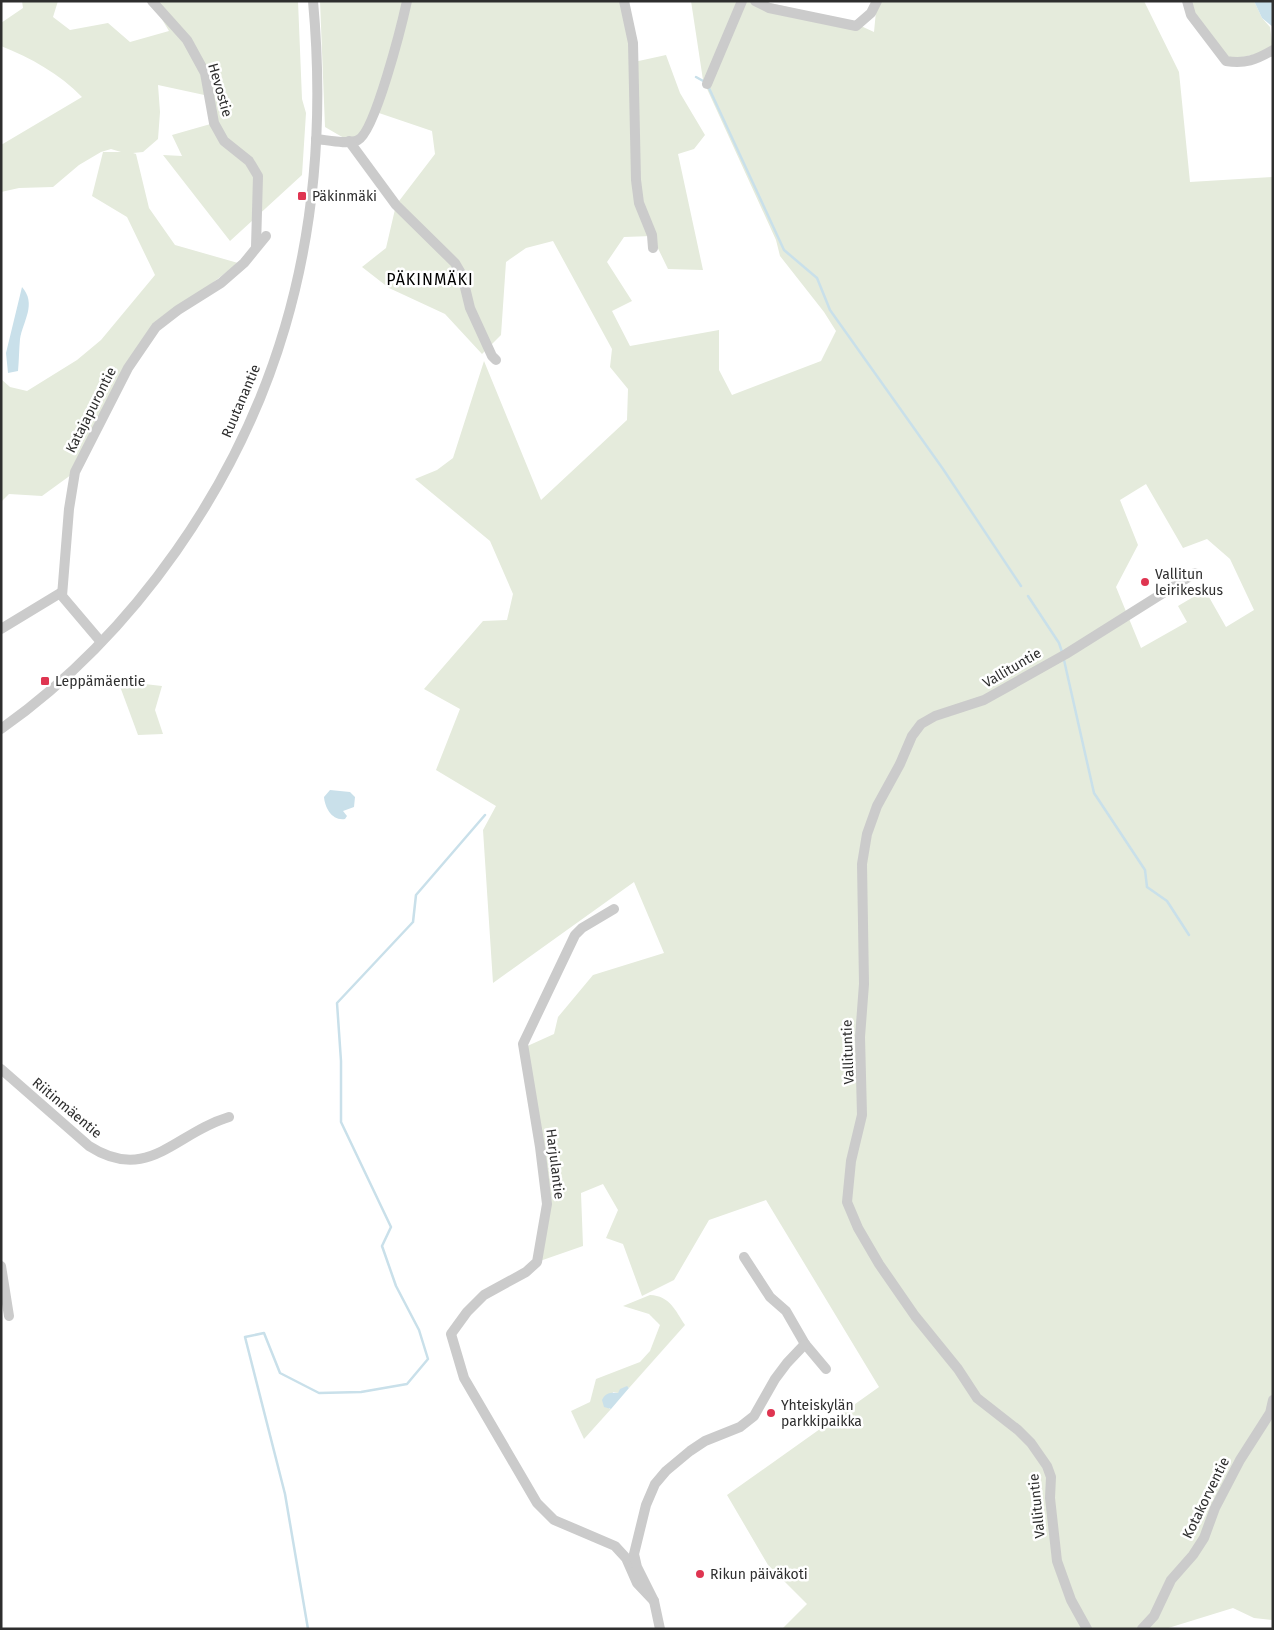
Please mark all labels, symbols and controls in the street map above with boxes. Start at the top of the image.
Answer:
street label: Hevostie [204,61,236,119]
place label: Päkinmäki [312,188,377,205]
marker: Päkinmäki [296,190,308,202]
district label: PÄKINMÄKI [386,270,474,289]
street label: Ruutanantie [218,362,264,440]
street label: Katajapurontie [62,364,120,456]
place label: Vallitun leirikeskus [1155,566,1223,599]
marker: Vallitun leirikeskus [1139,576,1151,588]
street label: Vallituntie [980,644,1044,692]
place label: Leppämäentie [55,673,145,690]
marker: Leppämäentie [39,675,51,687]
street label: Vallituntie [838,1019,858,1085]
street label: Riitinmäentie [29,1074,105,1142]
street label: Harjulantie [542,1128,568,1200]
place label: Yhteiskylän parkkipaikka [781,1397,862,1430]
marker: Yhteiskylän parkkipaikka [765,1407,777,1419]
street label: Kotakorventie [1179,1454,1233,1542]
street label: Vallituntie [1025,1473,1049,1539]
place label: Rikun päiväkoti [710,1566,808,1583]
marker: Rikun päiväkoti [694,1568,706,1580]

